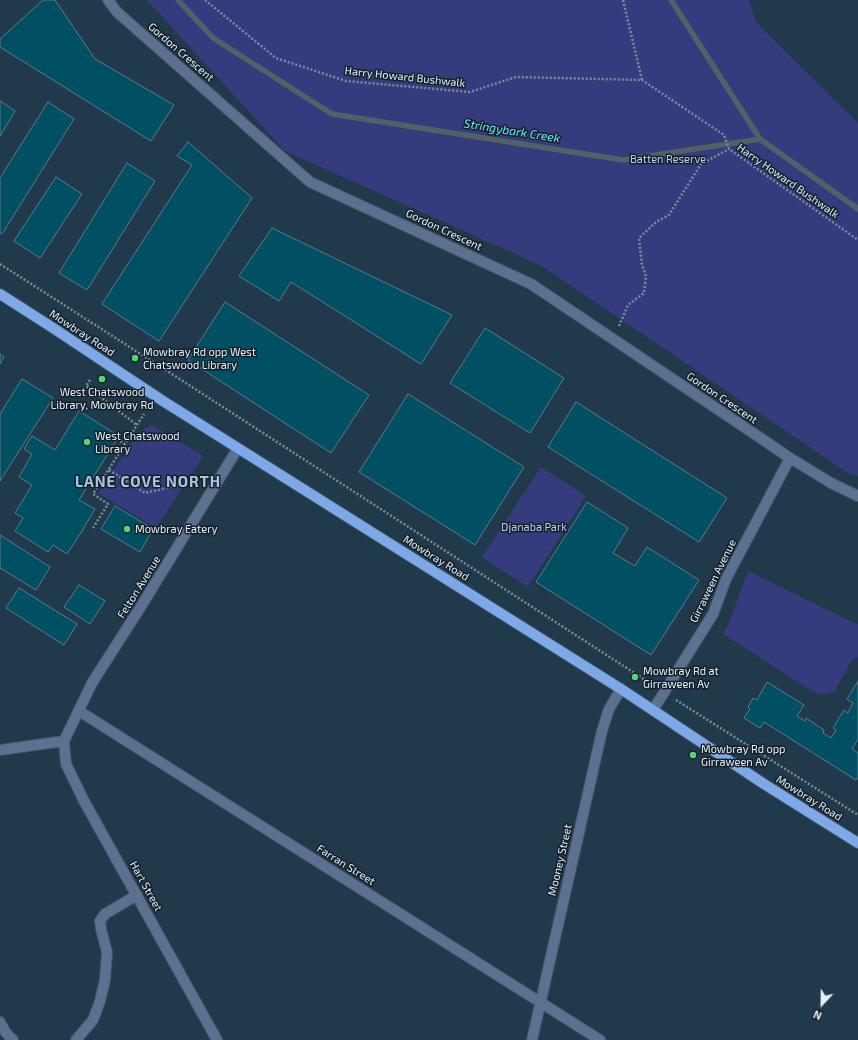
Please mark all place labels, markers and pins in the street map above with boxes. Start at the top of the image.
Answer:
place label: Mowbray Rd opp West Chatswood Library [143,345,256,371]
marker: Mowbray Rd opp West Chatswood Library [130,353,140,363]
marker: West Chatswood Library, Mowbray Rd [97,374,107,384]
place label: West Chatswood Library, Mowbray Rd [51,385,153,411]
place label: West Chatswood Library [95,429,180,455]
marker: West Chatswood Library [82,437,92,447]
place label: Mowbray Eatery [135,522,217,536]
marker: Mowbray Eatery [122,524,132,534]
place label: Mowbray Rd at Girraween Av [643,664,719,690]
marker: Mowbray Rd at Girraween Av [630,672,640,682]
place label: Mowbray Rd opp Girraween Av [701,742,785,768]
marker: Mowbray Rd opp Girraween Av [688,750,698,760]

